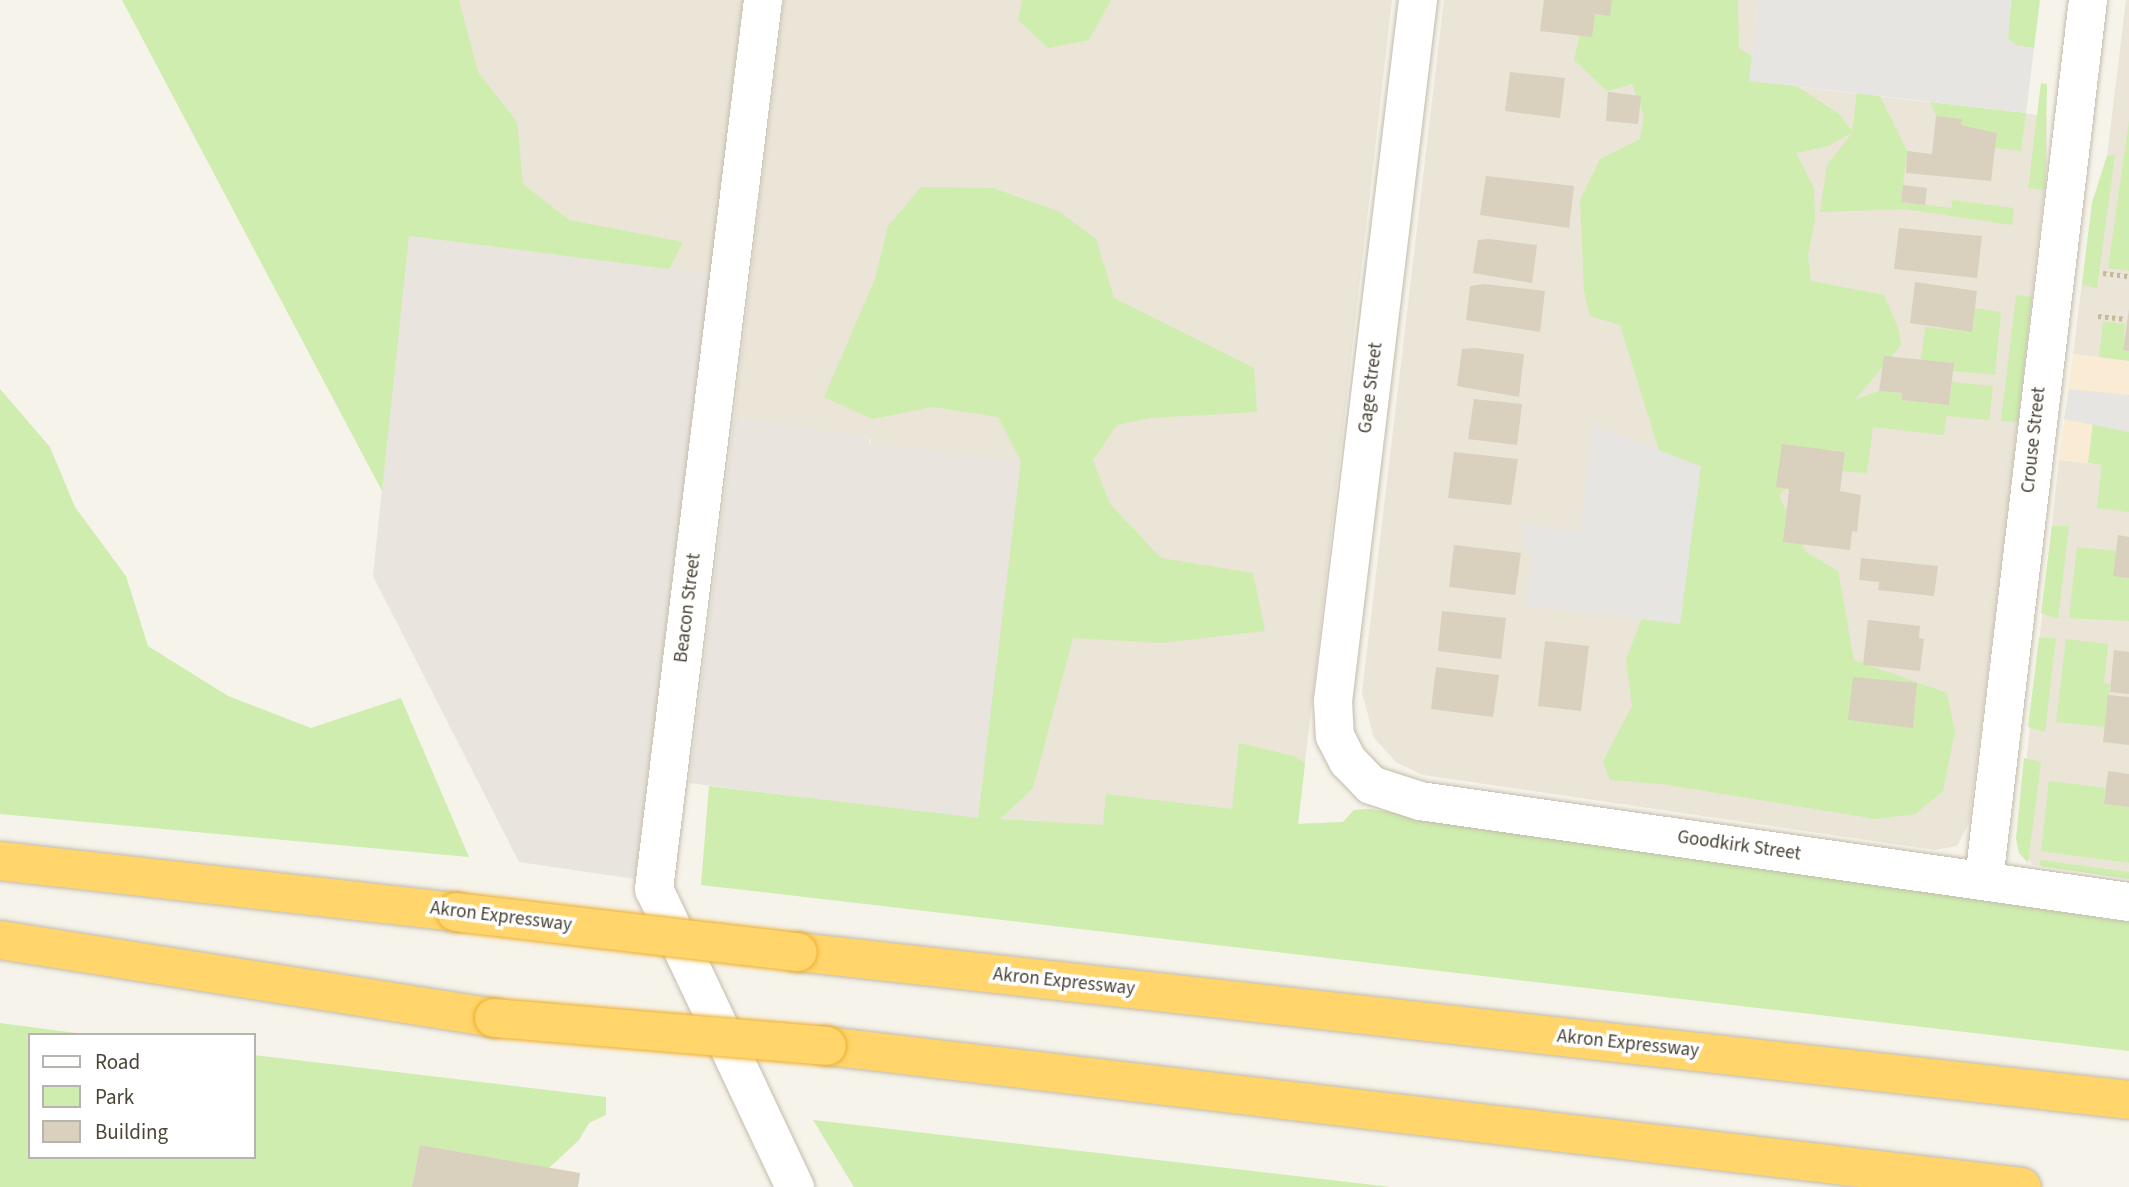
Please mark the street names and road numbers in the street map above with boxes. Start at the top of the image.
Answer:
street label: Gage Street [1354,341,1388,435]
street label: Crouse Street [2017,386,2051,494]
street label: Beacon Street [670,552,706,664]
street label: Goodkirk Street [1676,826,1802,866]
street label: Akron Expressway [429,897,573,937]
street label: Akron Expressway [992,963,1136,1001]
street label: Akron Expressway [1556,1025,1700,1063]

